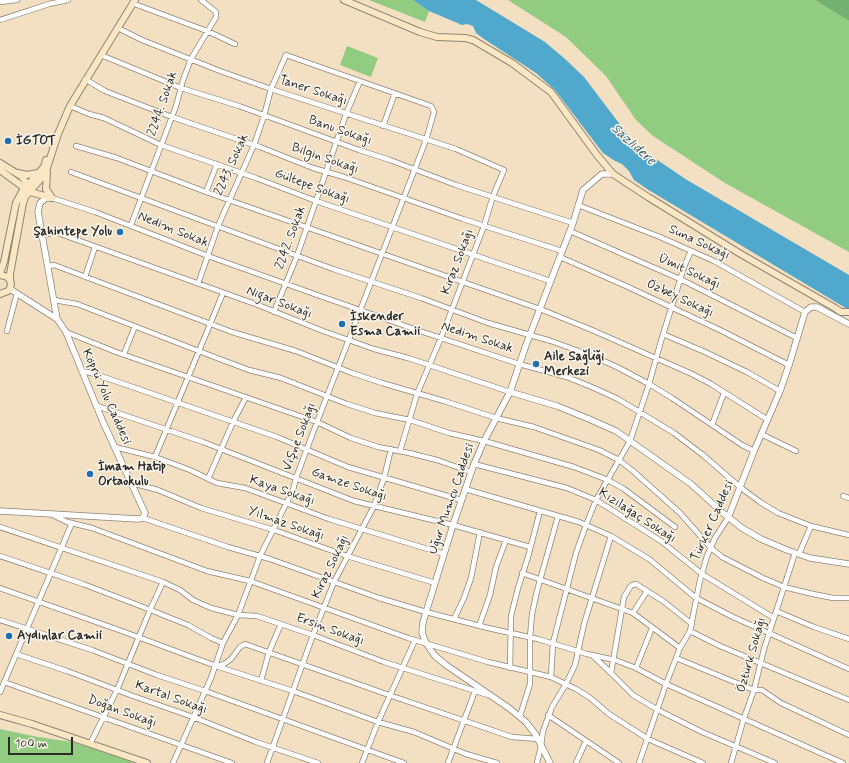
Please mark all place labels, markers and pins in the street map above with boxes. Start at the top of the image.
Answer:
place label: İGTOT [16,133,56,149]
marker: İGTOT [3,136,13,146]
place label: Şahintepe Yolu [33,224,112,240]
marker: Şahintepe Yolu [115,227,125,237]
place label: İskender Esma Camii [350,309,420,340]
marker: İskender Esma Camii [337,319,347,329]
place label: Aile Sağliği Merkezi [544,349,604,380]
marker: Aile Sağliği Merkezi [531,359,541,369]
place label: İmam Hatip Ortaokulu [98,459,166,490]
marker: İmam Hatip Ortaokulu [85,469,95,479]
place label: Aydınlar Camii [17,628,102,644]
marker: Aydınlar Camii [4,631,14,641]

